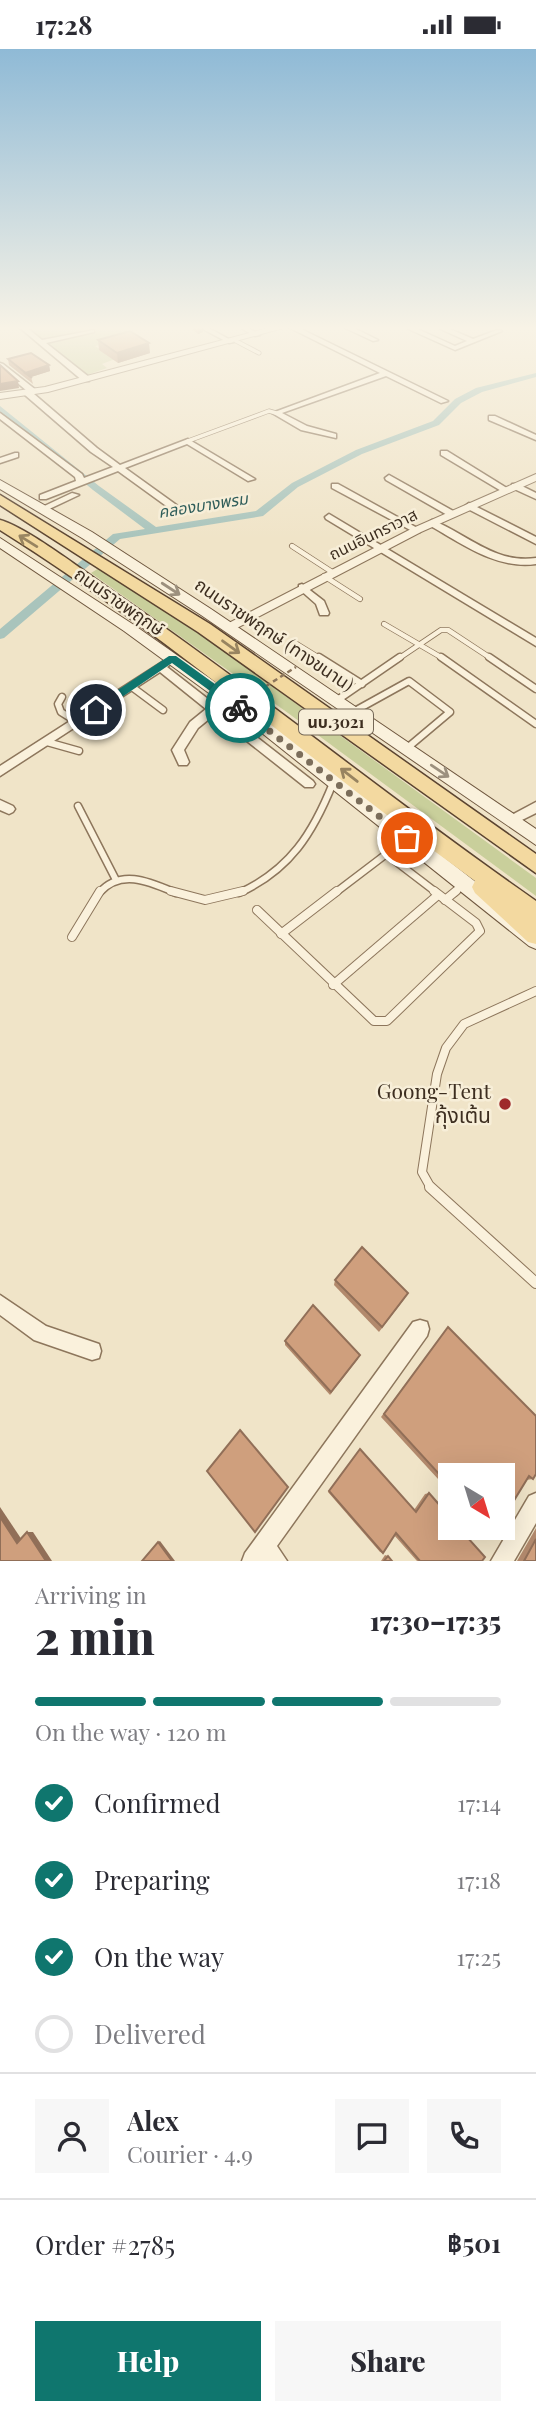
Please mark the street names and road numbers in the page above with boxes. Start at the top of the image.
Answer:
street label: ถนนอินทราวาส [325,503,420,564]
street label: ถนนราชพฤกษ์ [70,561,169,641]
street label: ถนนราชพฤกษ์ (ทางขนาน) [190,572,359,696]
road number: นบ.3021 [299,709,373,735]

